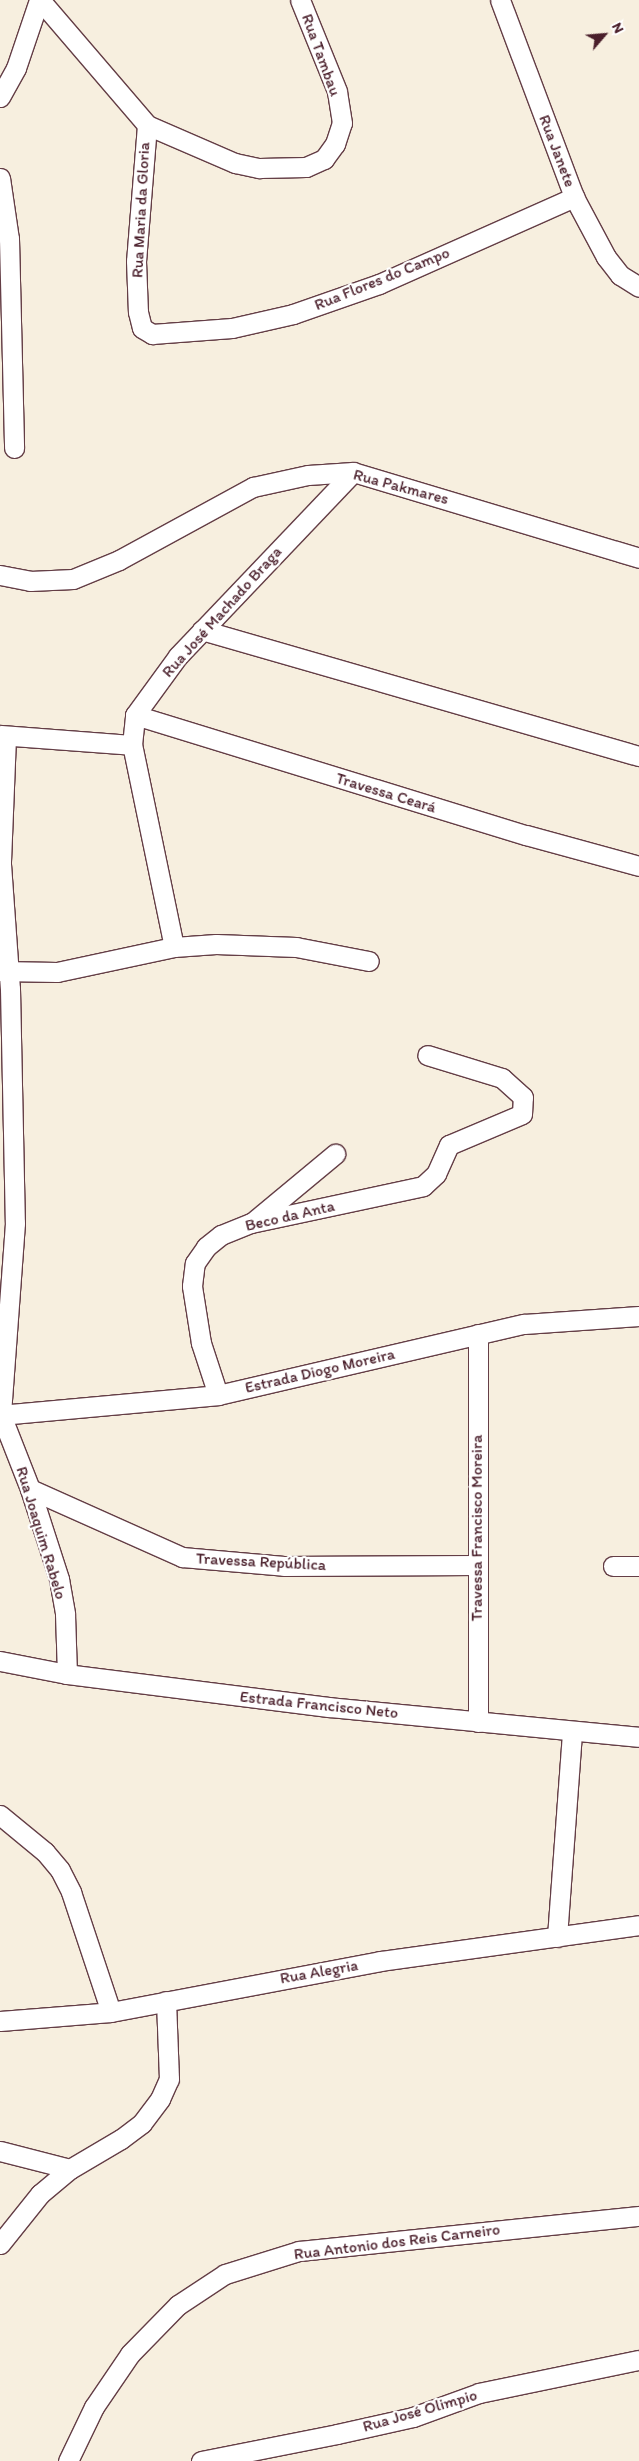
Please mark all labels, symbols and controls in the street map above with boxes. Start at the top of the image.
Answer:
north arrow [579,10,629,60]
street label: Rua Tambau [298,12,344,98]
text: N [608,20,628,36]
street label: Rua Janete [534,112,580,190]
street label: Rua Maria da Gloria [128,141,154,279]
street label: Rua Flores do Campo [312,243,452,315]
street label: Rua Pakmares [352,465,450,509]
street label: Rua José Machado Braga [158,542,286,682]
street label: Travessa Ceará [333,769,439,817]
street label: Beco da Anta [243,1196,337,1236]
street label: Estrada Diogo Moreira [243,1344,397,1398]
street label: Travessa Francisco Moreira [467,1435,487,1621]
street label: Rua Joaquim Rabelo [12,1464,70,1602]
street label: Travessa República [195,1549,327,1575]
street label: Estrada Francisco Neto [239,1687,399,1723]
street label: Rua Alegria [278,1956,360,1988]
street label: Rua Antonio dos Reis Carneiro [293,2220,501,2264]
street label: Rua José Olimpio [361,2386,479,2436]

